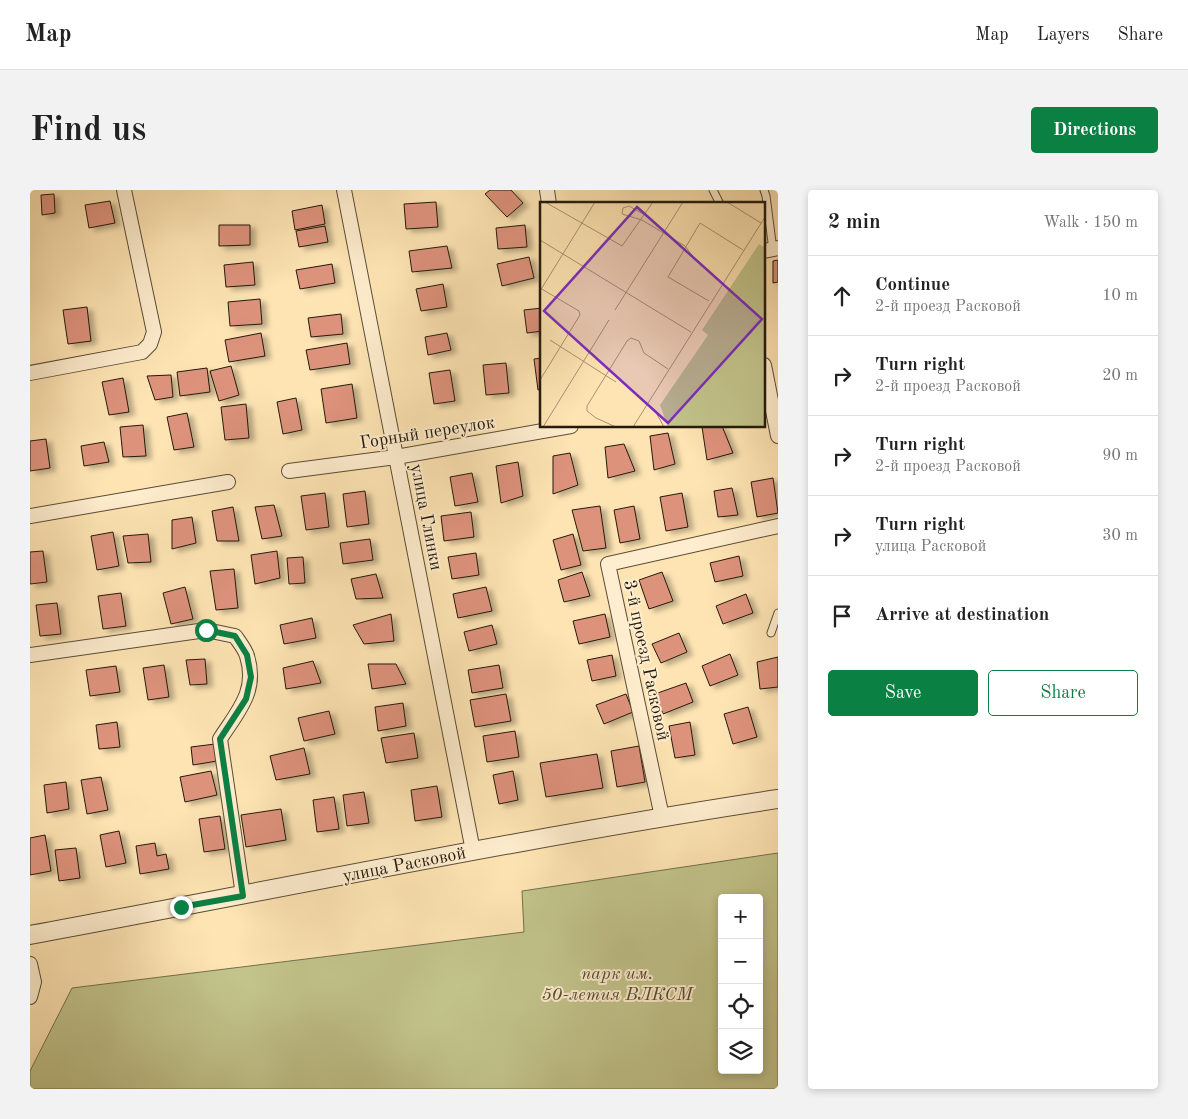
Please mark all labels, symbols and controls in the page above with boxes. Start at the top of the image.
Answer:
text: Map [25,23,72,47]
text: Map [975,26,1009,44]
text: Layers [1037,26,1089,44]
text: Share [1117,26,1163,44]
button: Directions [1031,107,1158,153]
text: Find us [30,113,146,148]
inset map [540,202,766,428]
text: 2 min [828,212,881,233]
text: Walk · 150 m [1043,215,1138,231]
text: Continue [875,276,950,295]
icon: ahead [828,282,856,310]
text: 10 m [1102,288,1138,304]
text: 2-й проезд Расковой [875,299,1021,315]
text: Turn right [875,356,965,375]
icon: right [828,362,856,390]
text: 20 m [1102,368,1138,384]
text: 2-й проезд Расковой [875,379,1021,395]
street label: Горный переулок [358,413,496,453]
text: Turn right [875,436,965,455]
icon: right [828,442,856,470]
text: 90 m [1102,448,1138,464]
text: 2-й проезд Расковой [875,459,1021,475]
street label: улица Глинки [407,462,445,572]
text: Turn right [875,516,965,535]
icon: right [828,522,856,550]
text: 30 m [1102,528,1138,544]
text: улица Расковой [875,539,986,555]
street label: 3-й проезд Расковой [620,578,672,742]
icon: arrive [828,602,856,630]
text: Arrive at destination [875,606,1049,625]
route start [195,619,218,642]
button: Save [828,670,978,716]
button: Share [988,670,1138,716]
street label: улица Расковой [341,844,467,886]
map controls [718,894,763,1074]
button: + [718,894,763,939]
route end [170,896,193,919]
button: − [718,939,763,984]
park label: парк им. 50-летия ВЛКСМ [541,965,694,1004]
button: locate [718,984,763,1029]
button: layers [718,1029,763,1074]

